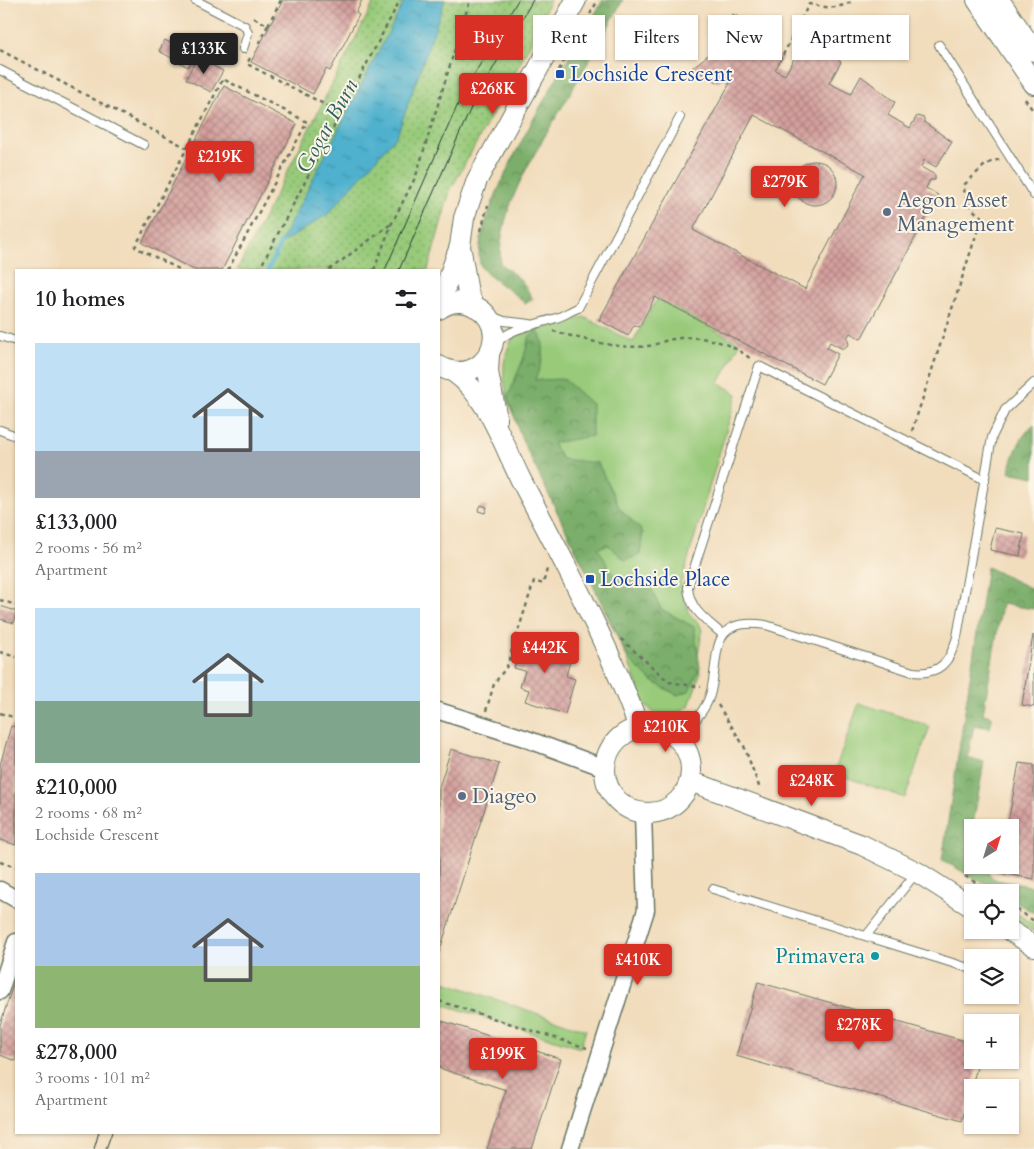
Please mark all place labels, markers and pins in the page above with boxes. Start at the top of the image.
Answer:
pin: £133K [169,32,239,75]
place label: Lochside Crescent [570,60,733,89]
marker: Lochside Crescent [554,68,566,80]
pin: £268K [458,72,528,115]
pin: £219K [185,140,255,183]
pin: £279K [750,166,820,208]
place label: Aegon Asset Management [897,186,1014,239]
marker: Aegon Asset Management [881,206,893,218]
place label: Lochside Place [600,565,730,594]
marker: Lochside Place [584,573,596,585]
pin: £442K [510,632,580,674]
pin: £210K [631,710,701,753]
pin: £248K [777,764,847,807]
place label: Diageo [472,782,537,811]
marker: Diageo [456,790,468,802]
place label: Primavera [775,942,865,971]
pin: £410K [603,944,673,986]
marker: Primavera [869,950,881,962]
pin: £278K [824,1008,894,1051]
pin: £199K [468,1038,538,1080]

